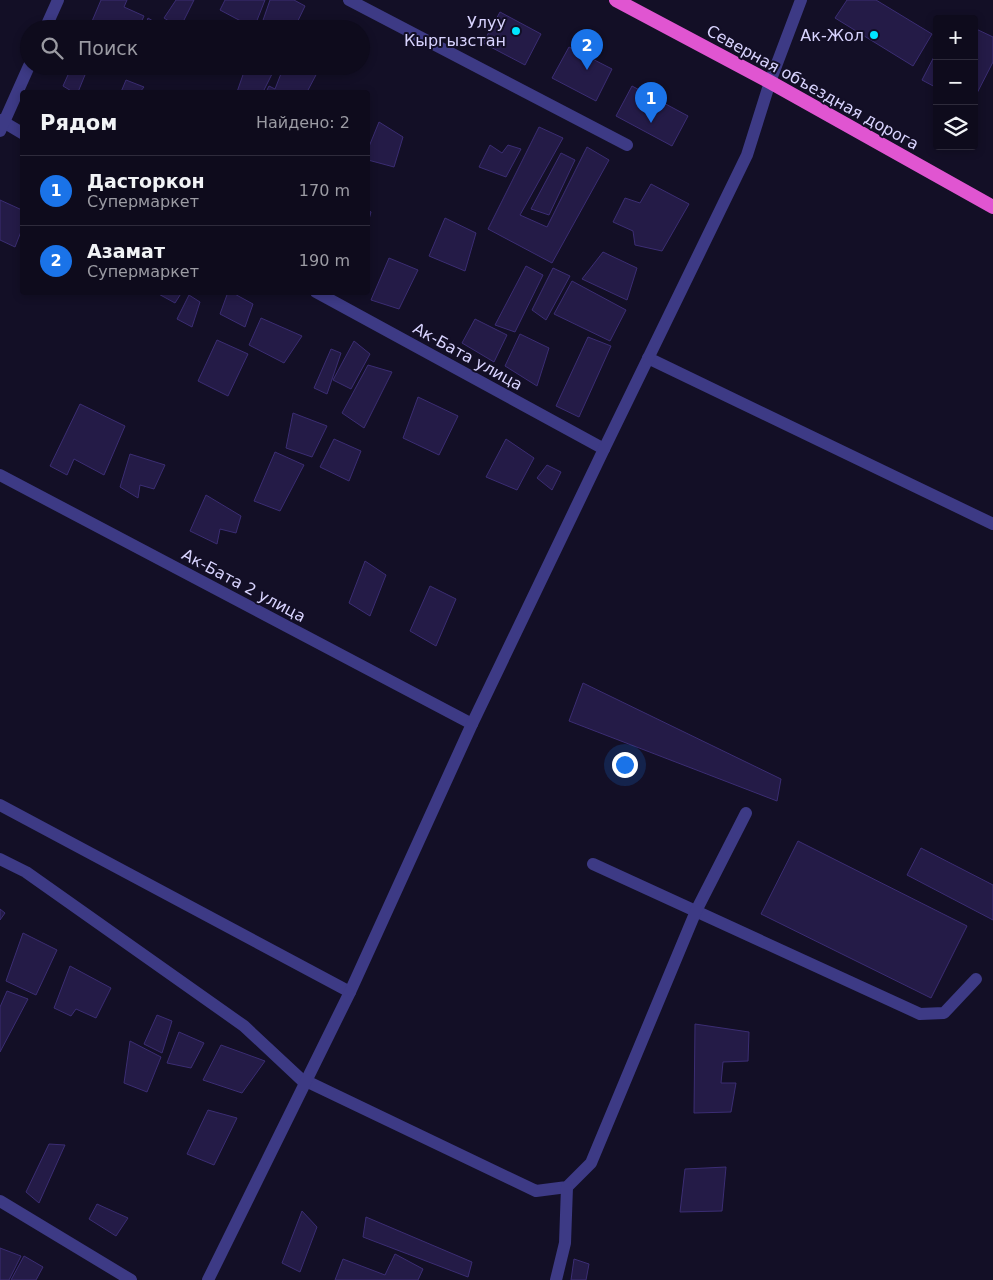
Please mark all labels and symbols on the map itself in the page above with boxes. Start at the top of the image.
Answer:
place label: Улуу Кыргызстан [404,13,506,50]
street label: Северная объездная дорога [703,21,922,154]
marker: Улуу Кыргызстан [510,25,522,37]
place label: Ак-Жол [800,26,864,45]
pin: 2 [571,29,603,70]
marker: Ак-Жол [868,29,880,41]
pin: 1 [635,82,667,123]
street label: Ак-Бата улица [410,319,526,394]
street label: Ак-Бата 2 улица [179,545,309,626]
your location [612,752,638,778]

